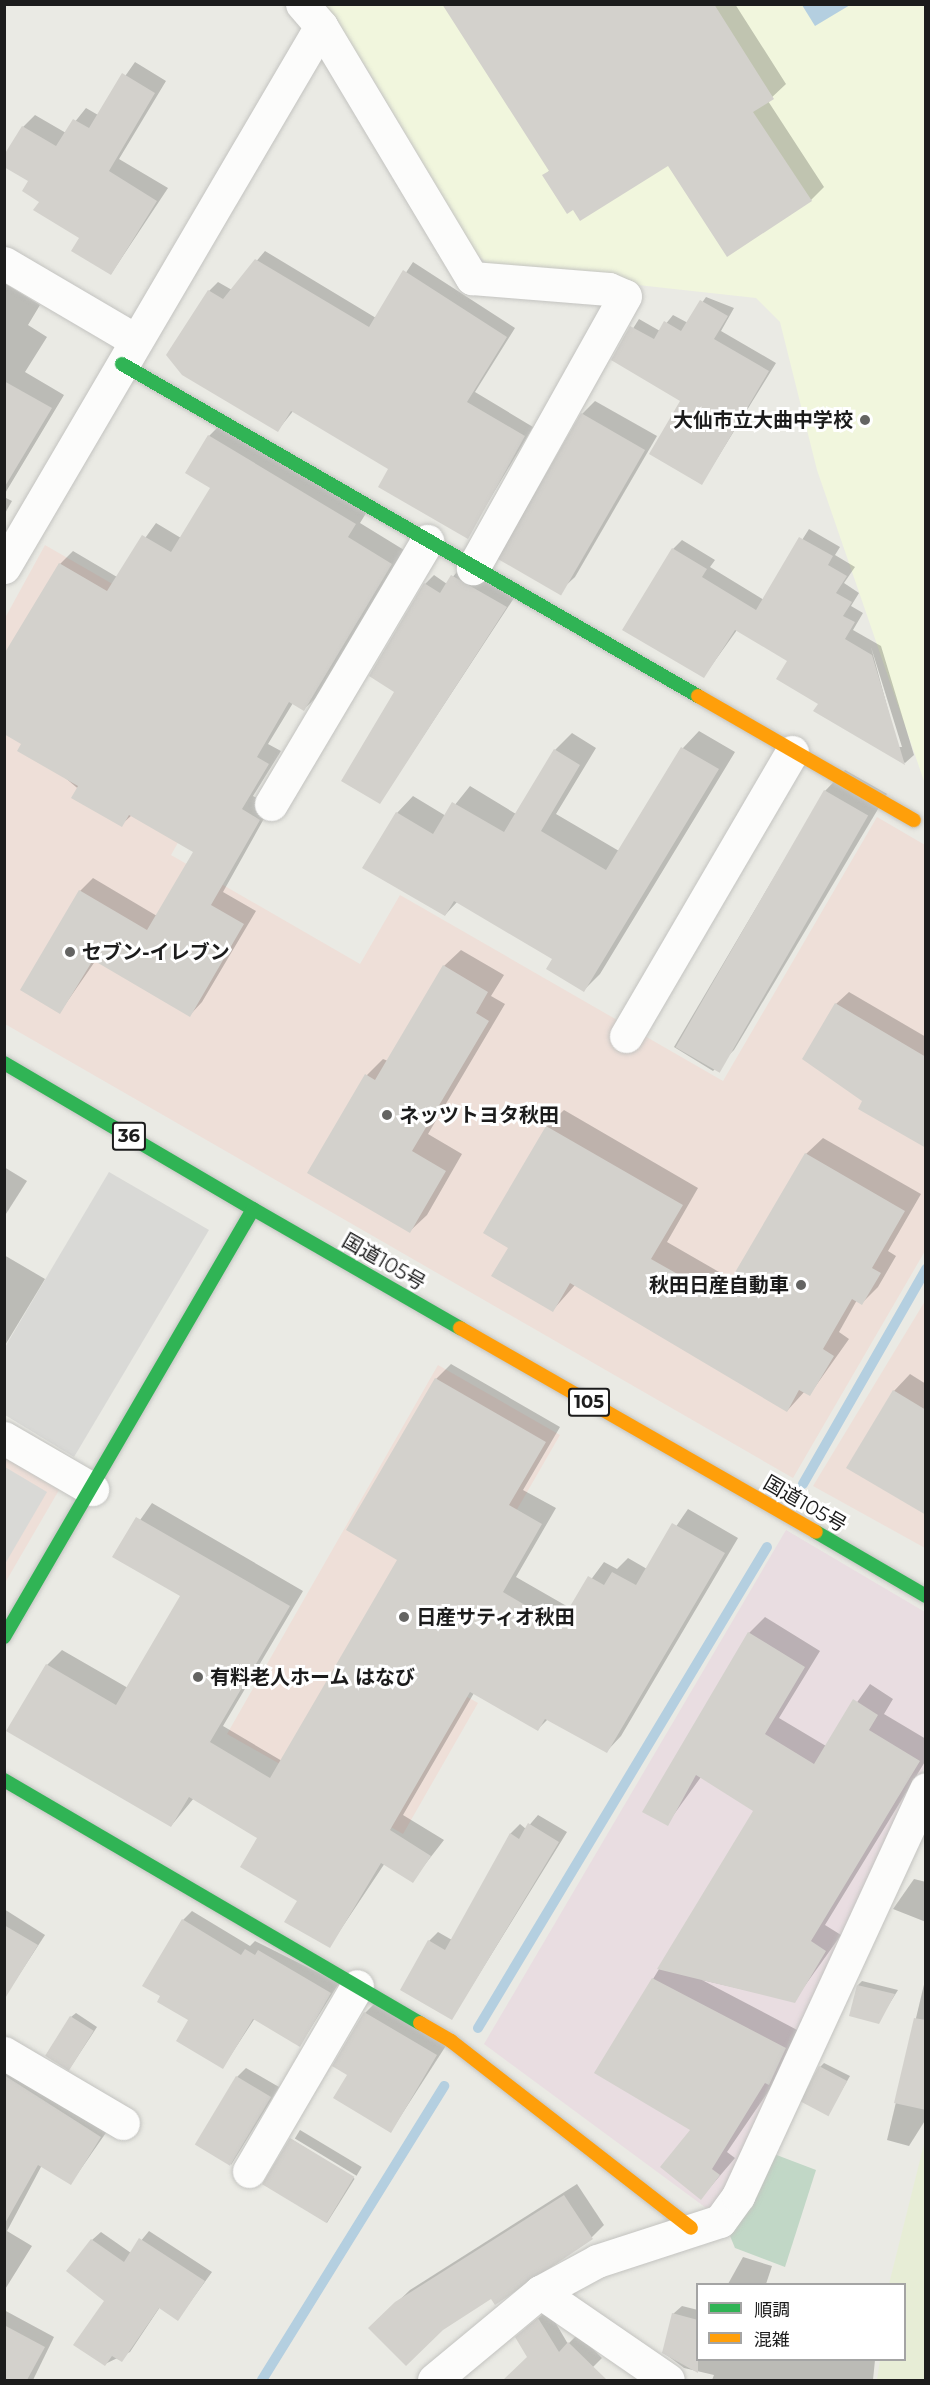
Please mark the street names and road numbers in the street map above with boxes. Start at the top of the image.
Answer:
road number: 36 [111,1121,147,1151]
street label: 国道105号 [338,1229,430,1295]
road number: 105 [568,1387,610,1417]
street label: 国道105号 [759,1471,851,1537]

